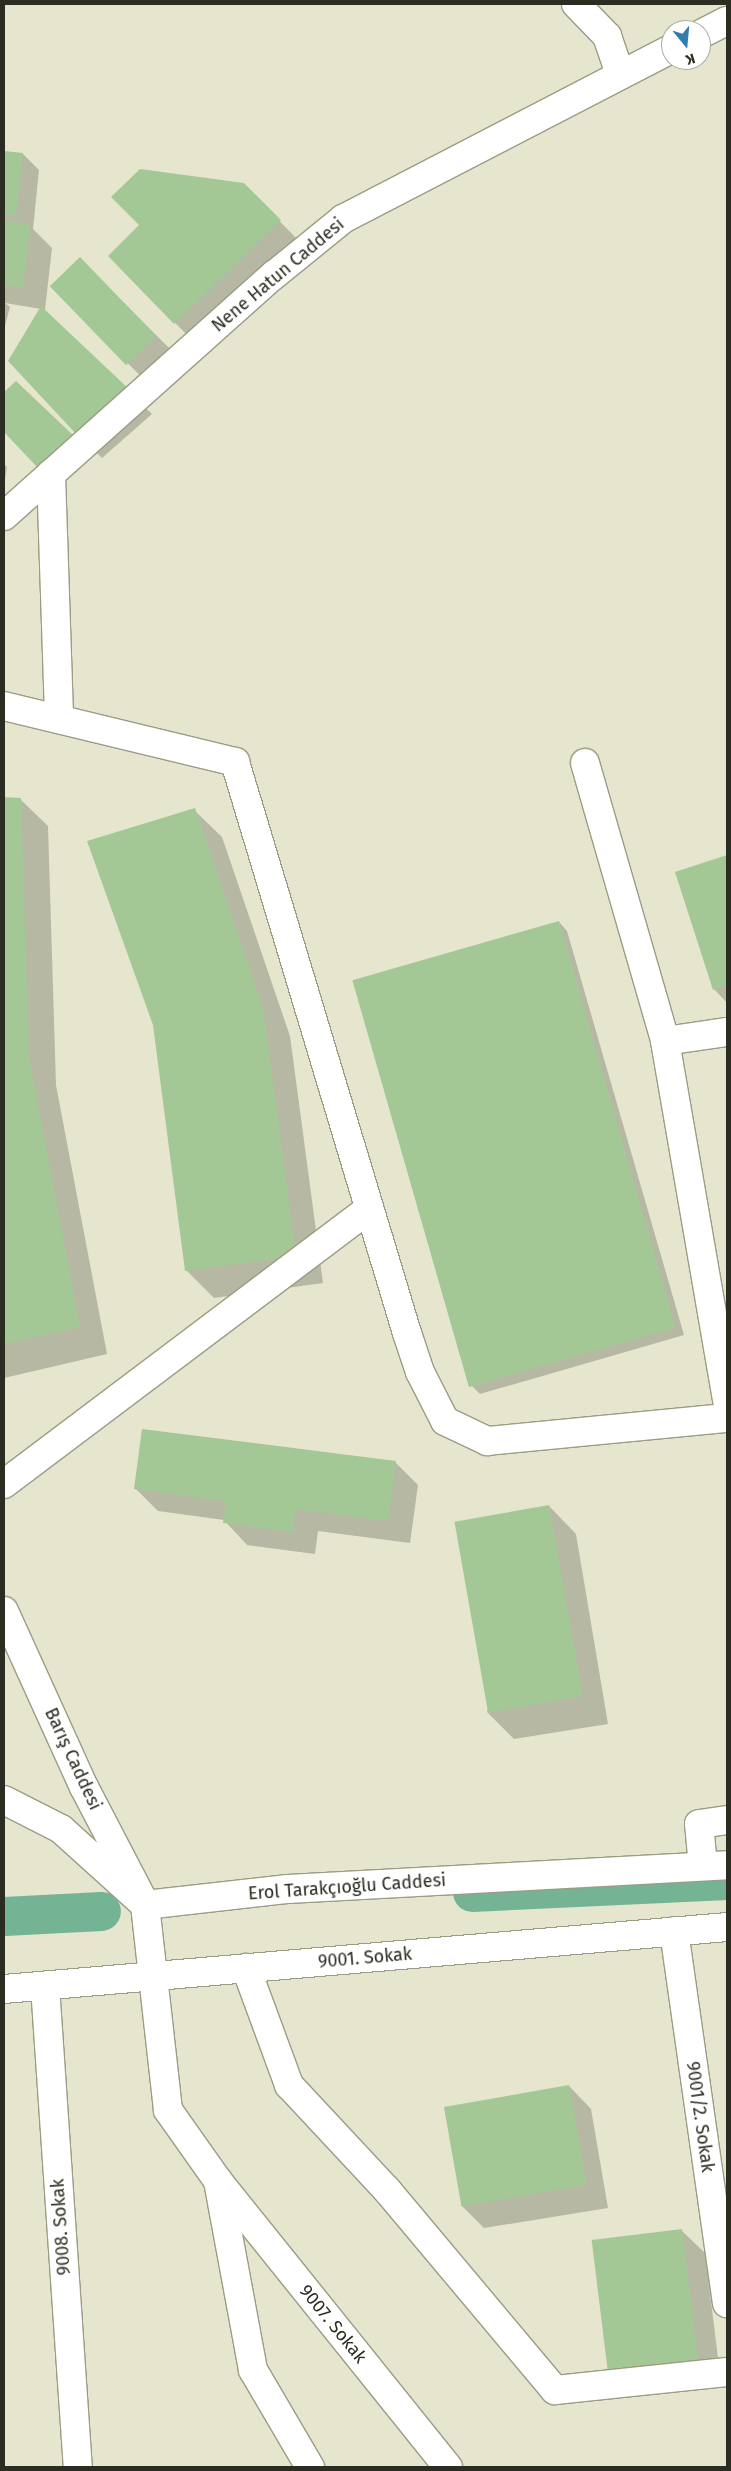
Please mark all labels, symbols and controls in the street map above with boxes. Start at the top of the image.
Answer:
north arrow [661,20,711,70]
text: K [684,49,697,68]
street label: Nene Hatun Caddesi [207,213,349,337]
street label: Barış Caddesi [40,1704,106,1814]
street label: Erol Tarakçıoğlu Caddesi [247,1869,447,1905]
street label: 9001. Sokak [317,1943,413,1973]
street label: 9001/2. Sokak [682,2060,718,2174]
street label: 9008. Sokak [47,2178,75,2276]
street label: 9007. Sokak [295,2280,371,2368]

